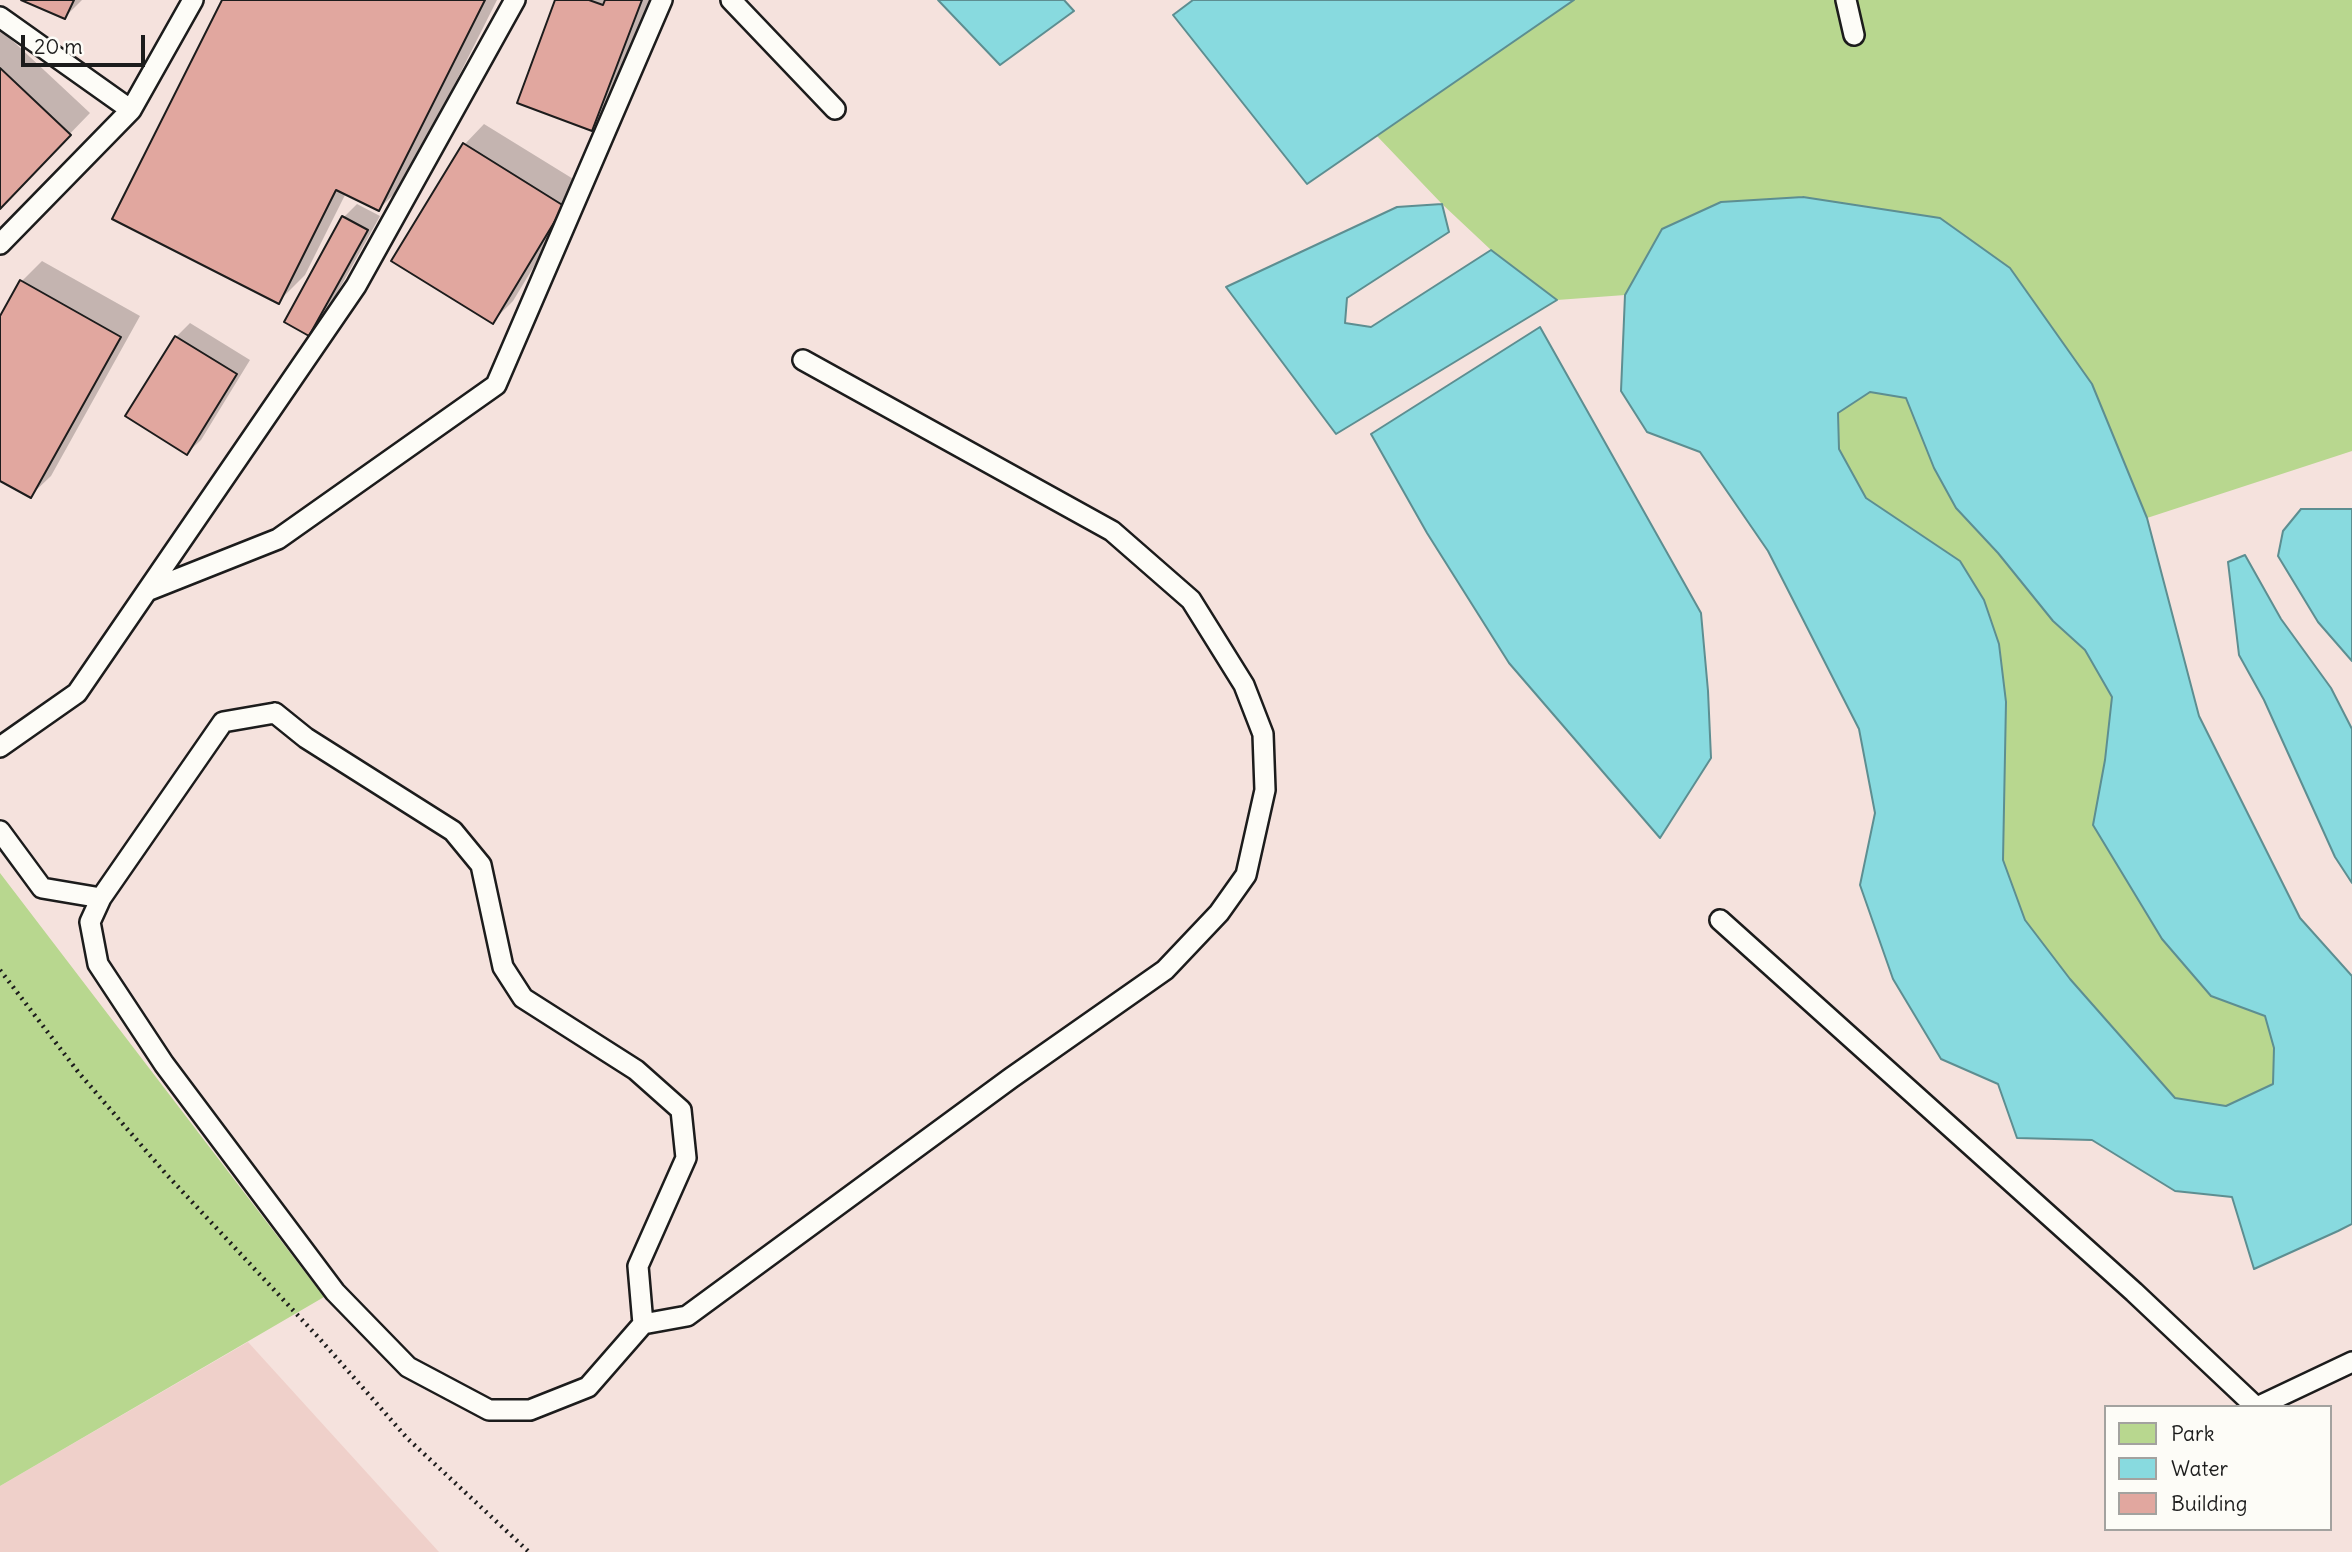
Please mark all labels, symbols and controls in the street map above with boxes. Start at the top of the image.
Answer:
scale bar [24,21,149,65]
text: 20 m [34,33,83,60]
legend [2104,1405,2331,1531]
text: Park [2171,1420,2214,1447]
text: Water [2171,1455,2228,1482]
text: Building [2171,1490,2247,1517]

